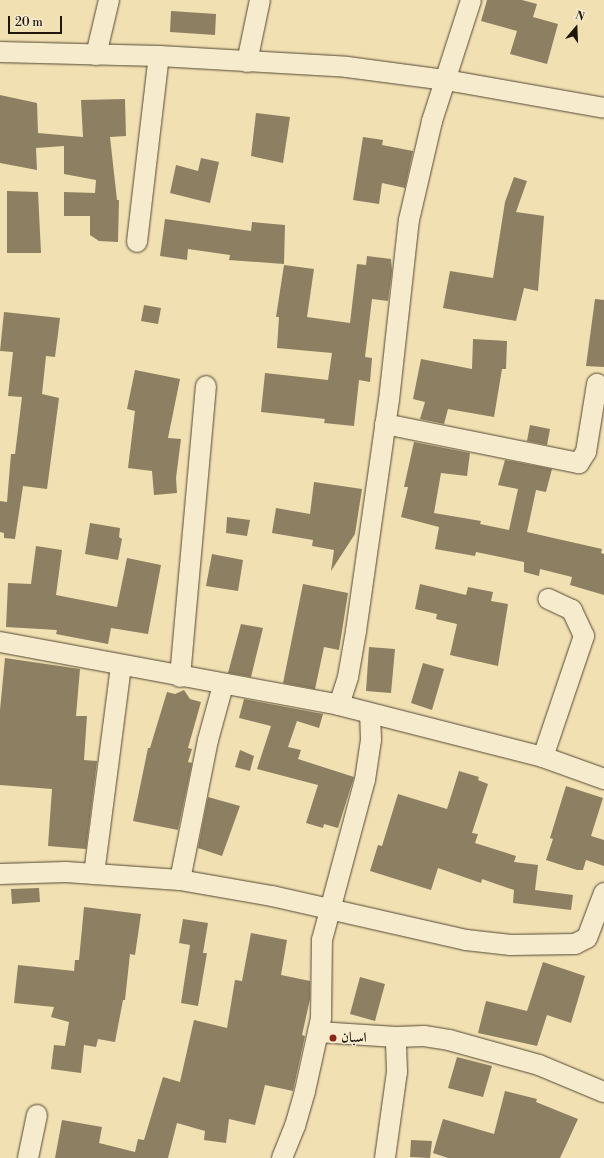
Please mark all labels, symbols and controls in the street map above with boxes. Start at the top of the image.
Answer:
scale bar [10,8,64,34]
north arrow [556,8,596,48]
text: N [574,9,586,25]
text: 20 m [15,15,43,30]
place label: اسبان [341,1030,367,1046]
marker: اسبان [328,1033,338,1043]

